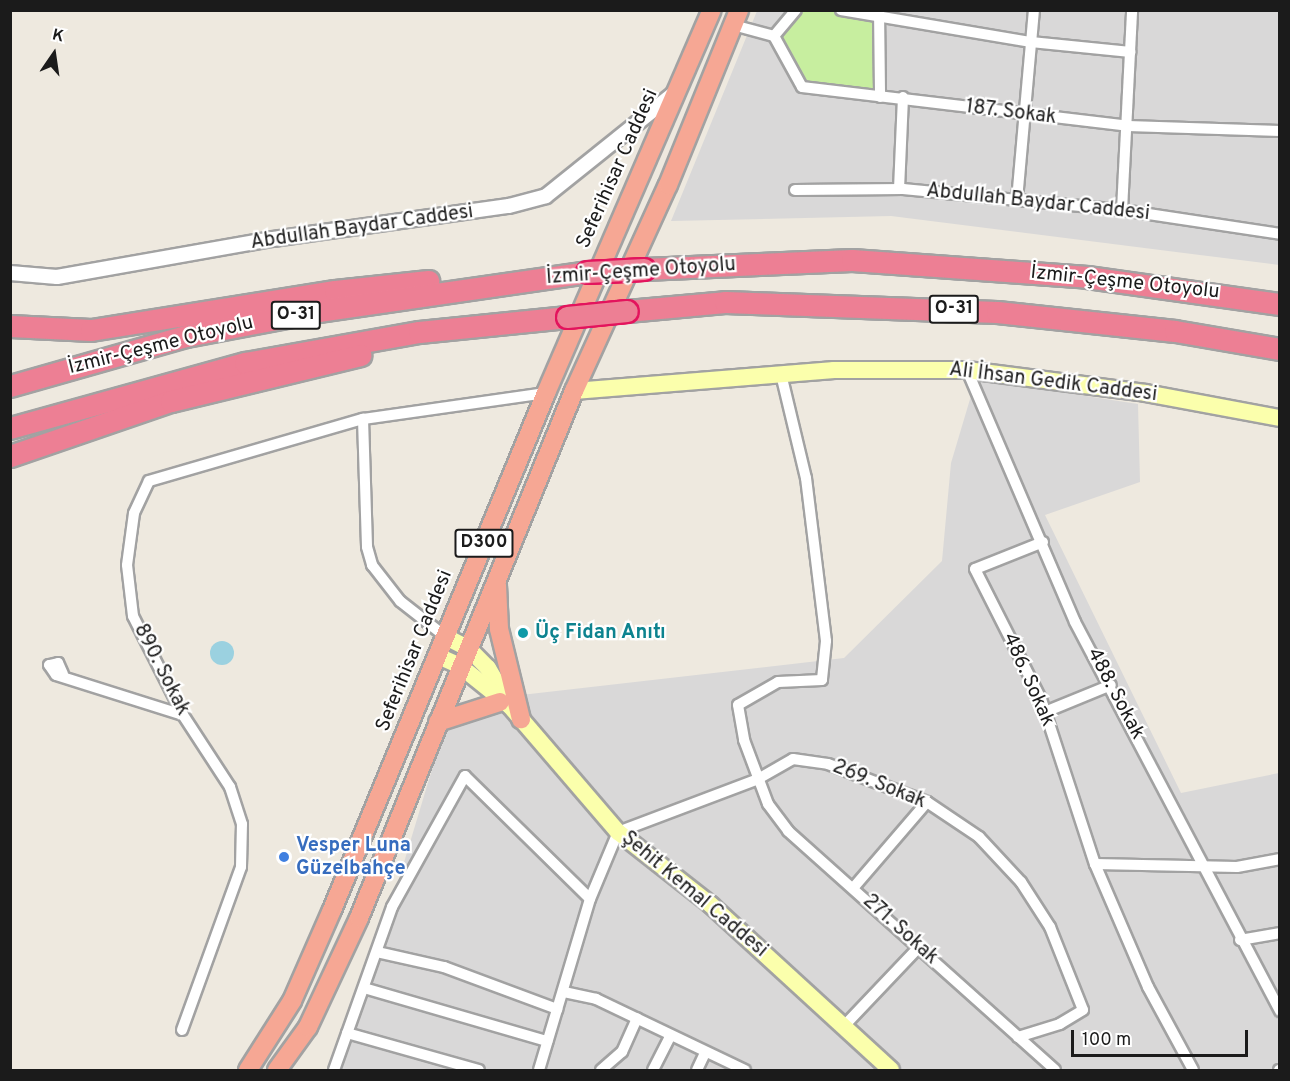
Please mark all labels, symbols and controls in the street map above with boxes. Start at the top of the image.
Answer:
north arrow [24,24,84,84]
text: K [50,25,66,47]
street label: Seferihisar Caddesi [572,86,664,252]
street label: 187. Sokak [964,96,1058,130]
street label: Abdullah Baydar Caddesi [925,179,1151,227]
street label: Abdullah Baydar Caddesi [249,200,475,256]
street label: İzmir-Çeşme Otoyolu [545,253,737,291]
street label: İzmir-Çeşme Otoyolu [1029,261,1221,305]
road number: O-31 [928,294,980,324]
road number: O-31 [270,300,322,330]
street label: İzmir-Çeşme Otoyolu [66,311,256,381]
street label: Ali İhsan Gedik Caddesi [948,358,1158,408]
road number: D300 [454,528,514,558]
street label: Seferihisar Caddesi [372,567,458,735]
street label: 890. Sokak [128,620,194,720]
place label: Üç Fidan Anıtı [535,621,667,645]
marker: Üç Fidan Anıtı [516,626,530,640]
street label: 486. Sokak [997,630,1059,730]
street label: 488. Sokak [1081,644,1149,744]
street label: 269. Sokak [829,755,929,815]
street label: Şehit Kemal Caddesi [616,827,772,963]
place label: Vesper Luna Güzelbahçe [296,834,411,881]
marker: Vesper Luna Güzelbahçe [277,850,291,864]
street label: 271. Sokak [857,890,943,970]
scale bar [1074,1018,1251,1056]
text: 100 m [1082,1029,1131,1052]

